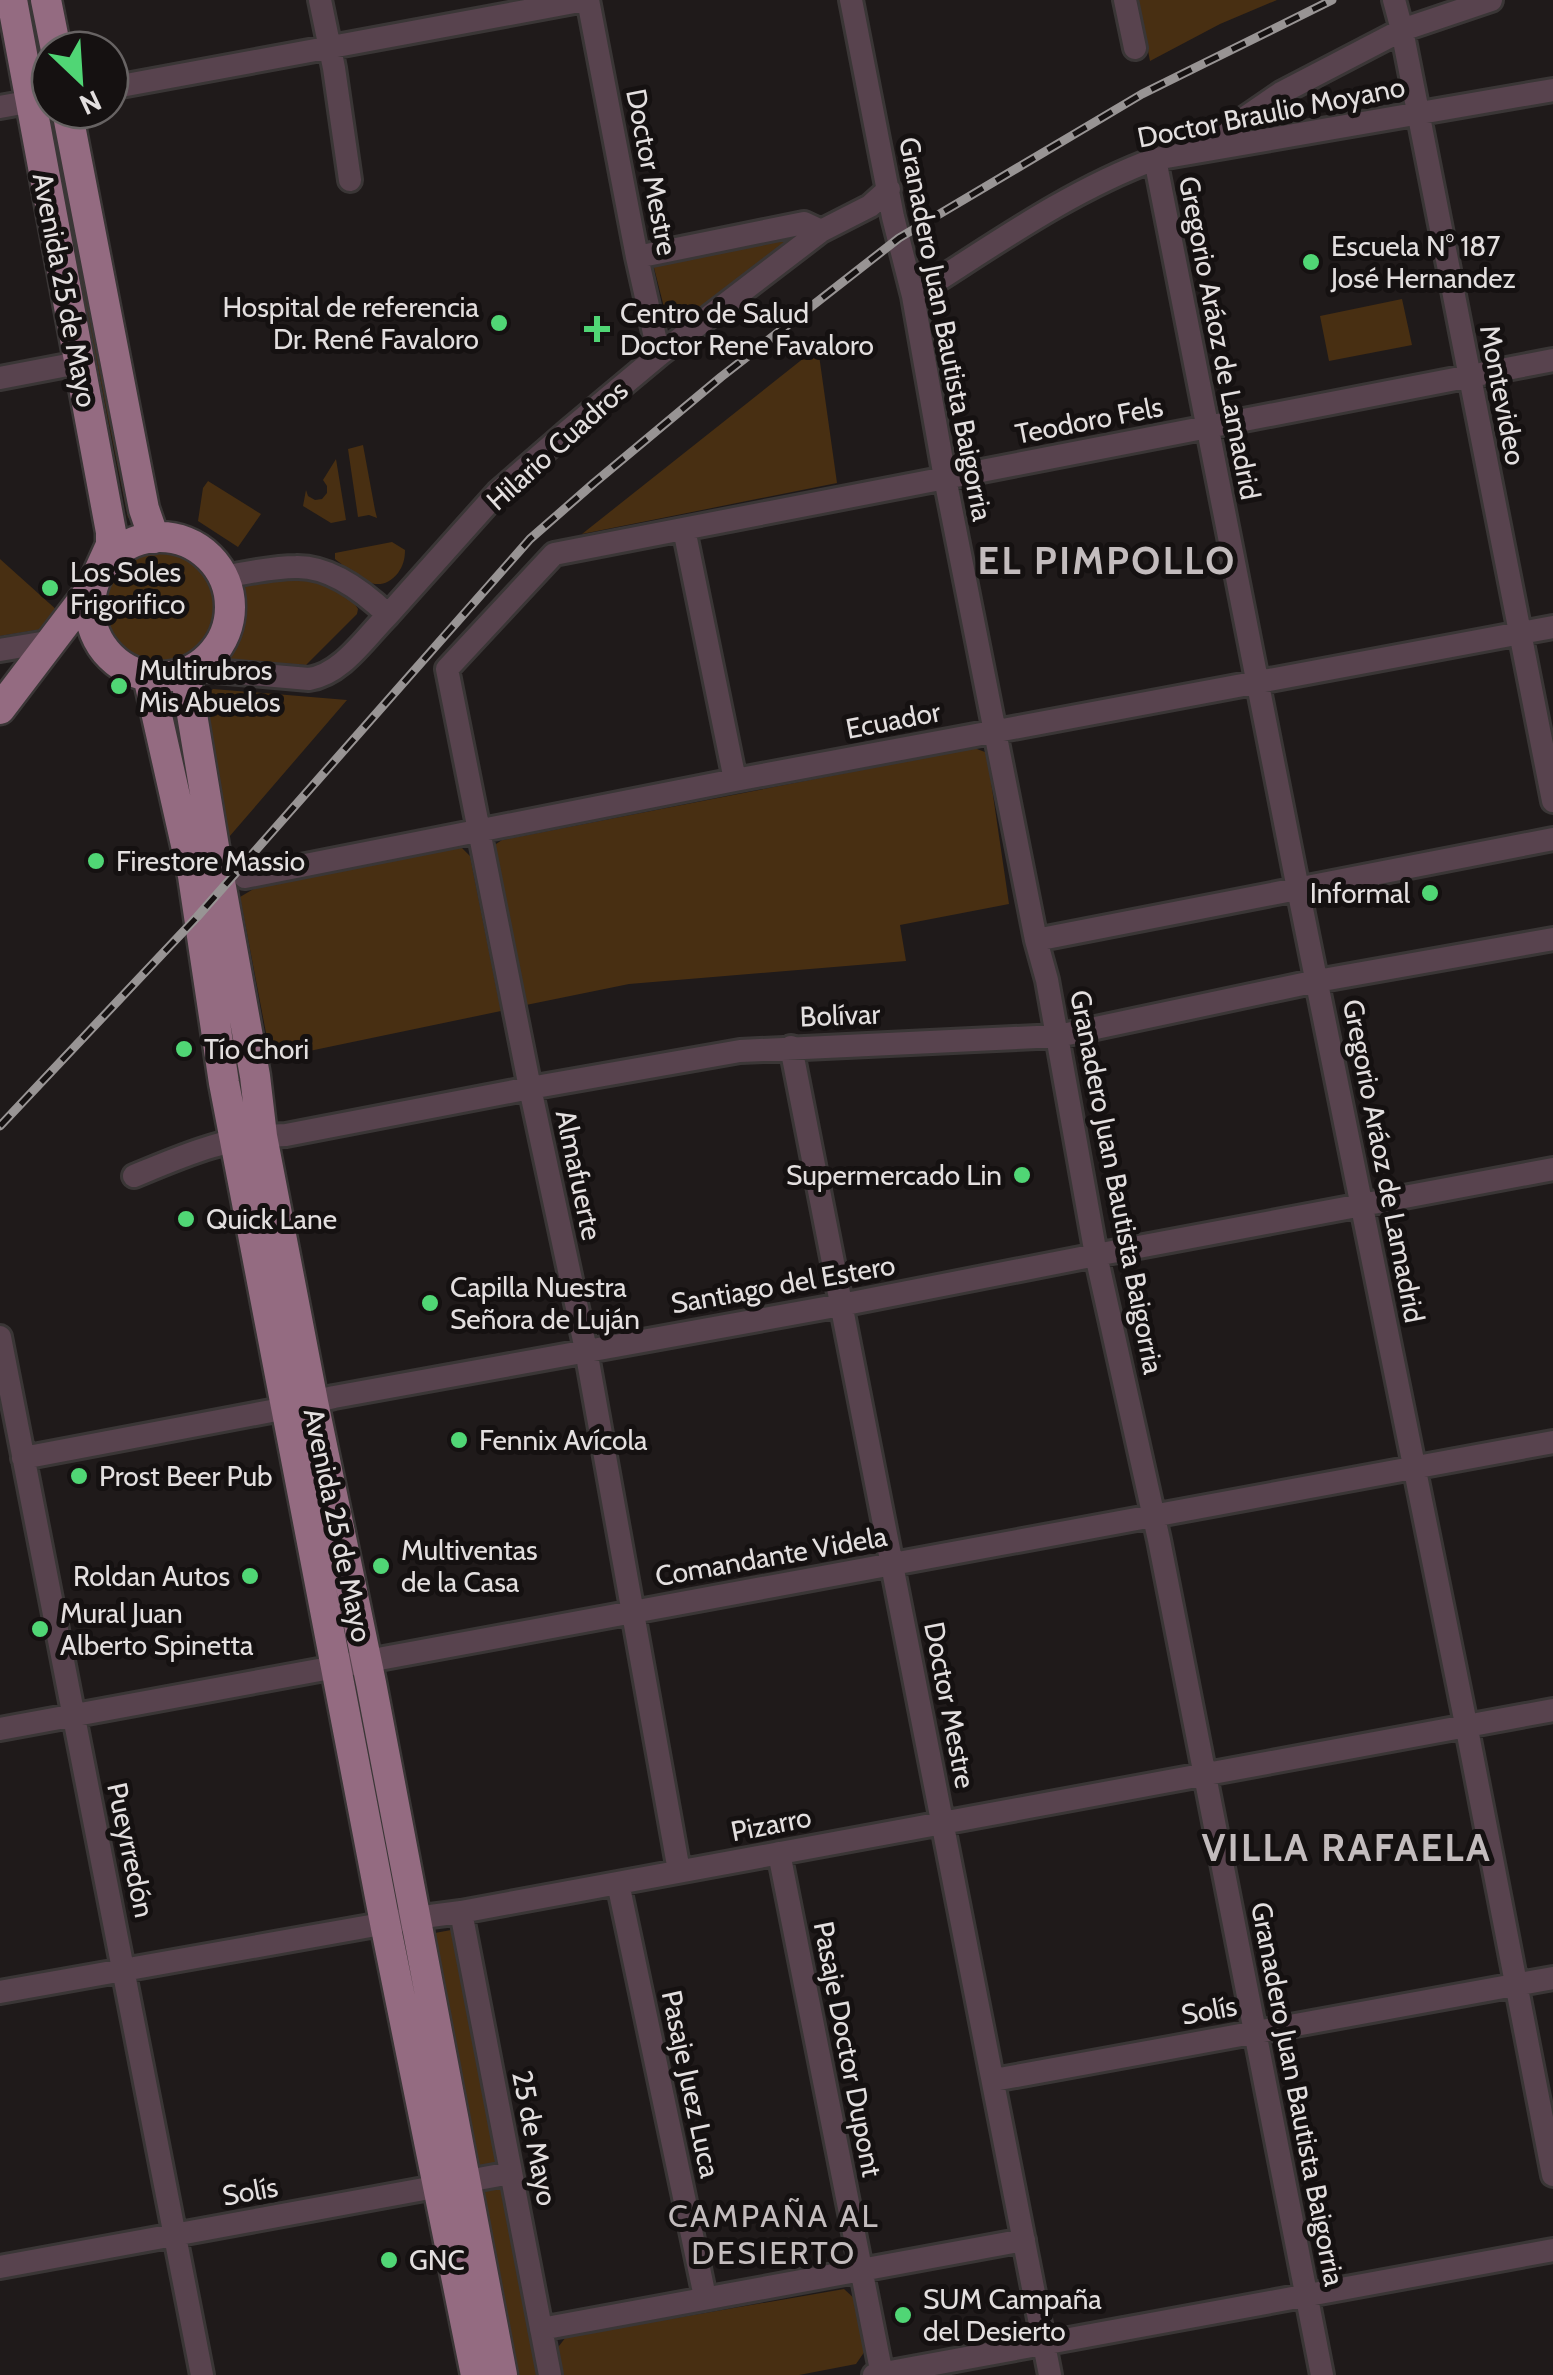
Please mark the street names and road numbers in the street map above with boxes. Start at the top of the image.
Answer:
street label: Doctor Braulio Moyano [1134,69,1408,155]
street label: Doctor Mestre [619,86,685,258]
street label: Granadero Juan Bautista Baigorria [892,134,1000,524]
street label: Avenida 25 de Mayo [26,170,104,410]
street label: Gregorio Aráoz de Lamadrid [1172,173,1268,503]
street label: Montevideo [1473,322,1533,468]
street label: Hilario Cuadros [480,373,634,517]
street label: Teodoro Fels [1012,389,1166,451]
street label: Ecuador [843,694,943,746]
street label: Granadero Juan Bautista Baigorria [1063,987,1171,1377]
street label: Gregorio Aráoz de Lamadrid [1336,996,1432,1326]
street label: Bolívar [799,997,881,1033]
street label: Almafuerte [549,1107,609,1243]
street label: Santiago del Estero [668,1248,898,1320]
street label: Avenida 25 de Mayo [297,1405,379,1645]
street label: Comandante Videla [653,1519,890,1593]
street label: Doctor Mestre [917,1619,983,1791]
street label: Pueyrredón [100,1779,162,1921]
street label: Pizarro [728,1800,814,1848]
street label: Granadero Juan Bautista Baigorria [1244,1899,1352,2289]
street label: Pasaje Doctor Dupont [807,1918,889,2180]
street label: Pasaje Juez Luca [655,1987,728,2181]
street label: Solís [1179,1988,1239,2032]
street label: 25 de Mayo [505,2068,565,2208]
street label: Solís [220,2169,280,2213]

